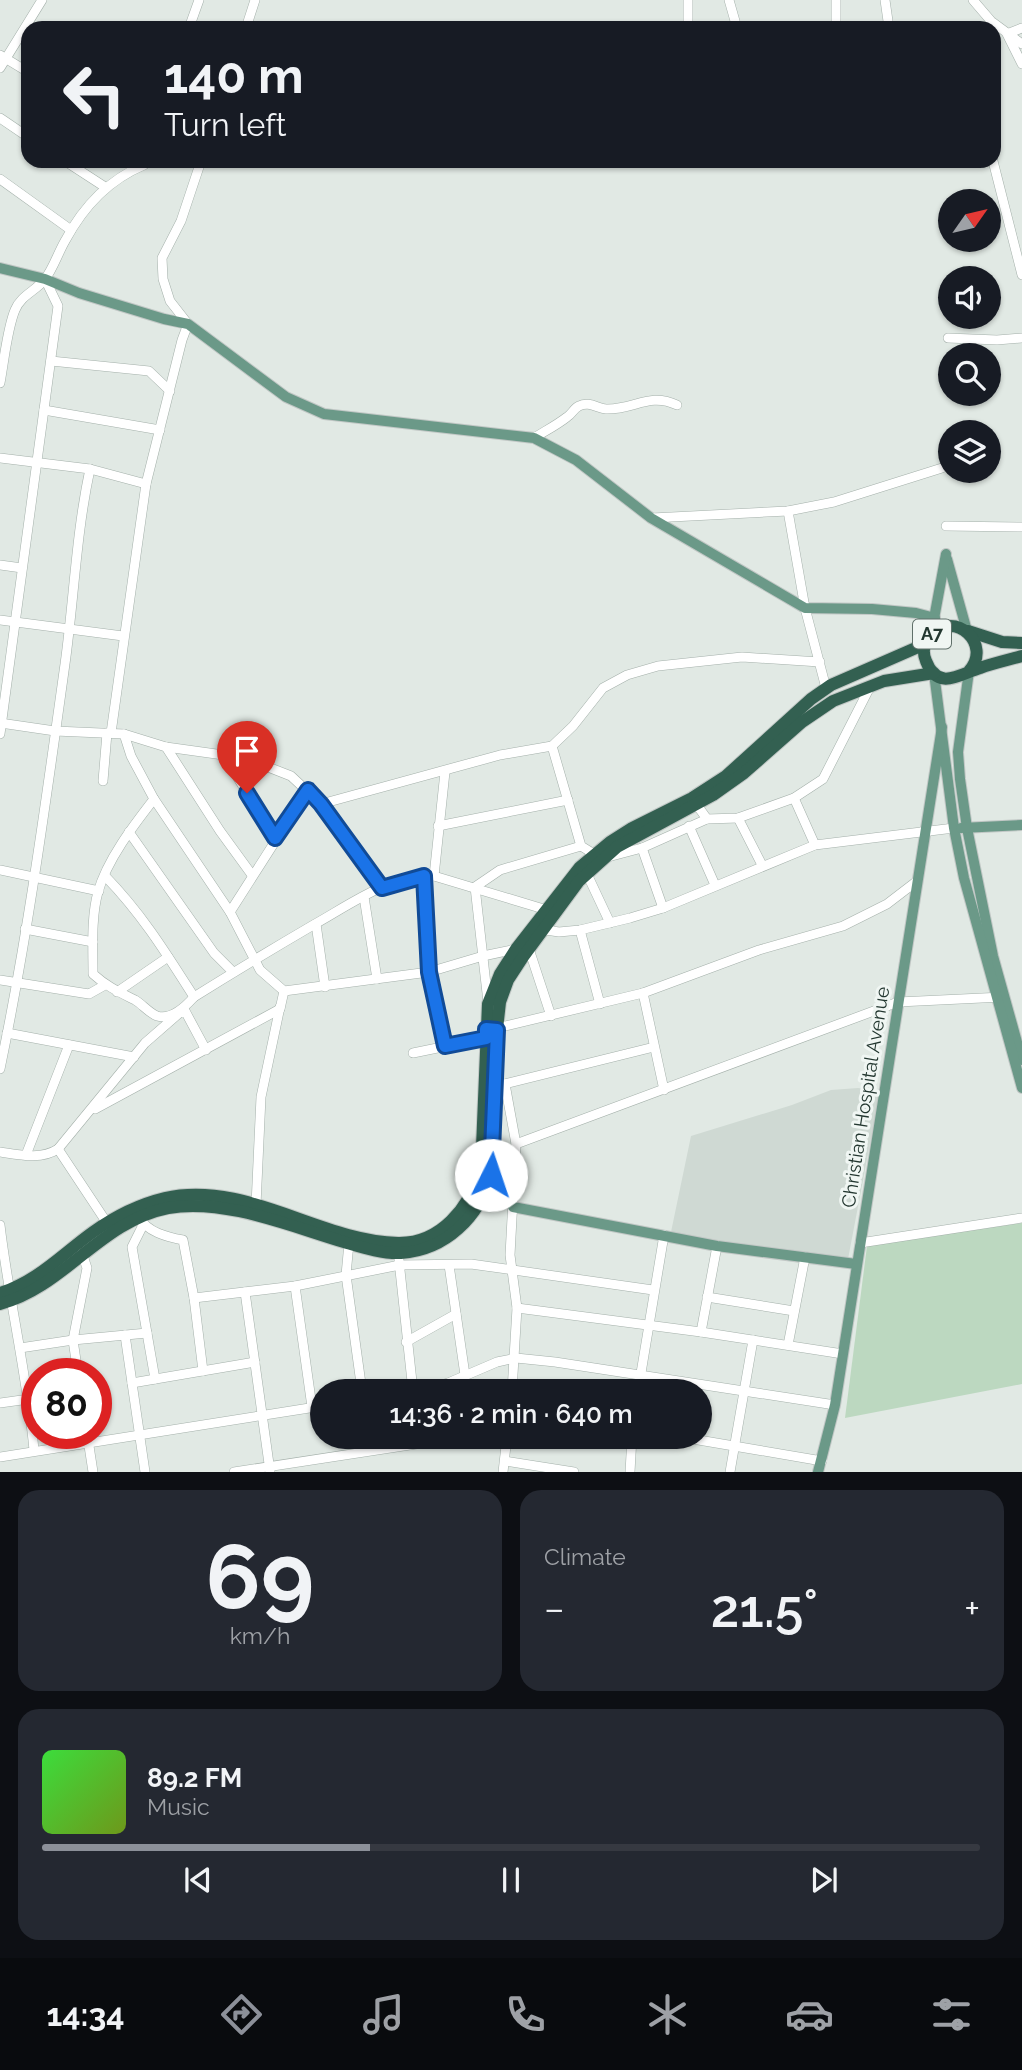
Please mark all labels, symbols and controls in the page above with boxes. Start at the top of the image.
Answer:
text: 140 m [164,47,304,104]
icon: left [49,49,140,140]
text: Turn left [164,106,286,143]
north arrow [938,189,1001,252]
map controls [938,189,1001,483]
button: sound [938,266,1001,329]
button: search [938,343,1001,406]
button: layers [938,420,1001,483]
road number: A7 [913,620,951,648]
pin [217,721,277,793]
icon: arrive [228,732,266,770]
street label: Christian Hospital Avenue [837,985,893,1209]
position arrow [454,1138,528,1212]
speed limit sign: 80 [21,1358,112,1449]
text: 14:36 · 2 min · 640 m [389,1399,633,1429]
text: 69 [206,1523,314,1630]
text: Climate [544,1543,626,1570]
text: 21.5° [711,1578,818,1639]
text: − [544,1586,564,1631]
text: + [964,1586,980,1631]
text: km/h [230,1622,290,1649]
text: 89.2 FM [147,1763,242,1793]
text: Music [147,1793,210,1820]
icon: previous [179,1861,217,1899]
icon: pause [492,1861,530,1899]
icon: next [805,1861,843,1899]
icon: directions [217,1990,266,2039]
icon: music [359,1990,408,2039]
icon: phone [501,1990,550,2039]
icon: climate [643,1990,692,2039]
icon: car [785,1990,834,2039]
icon: filters [927,1990,976,2039]
text: 14:34 [46,1996,125,2033]

